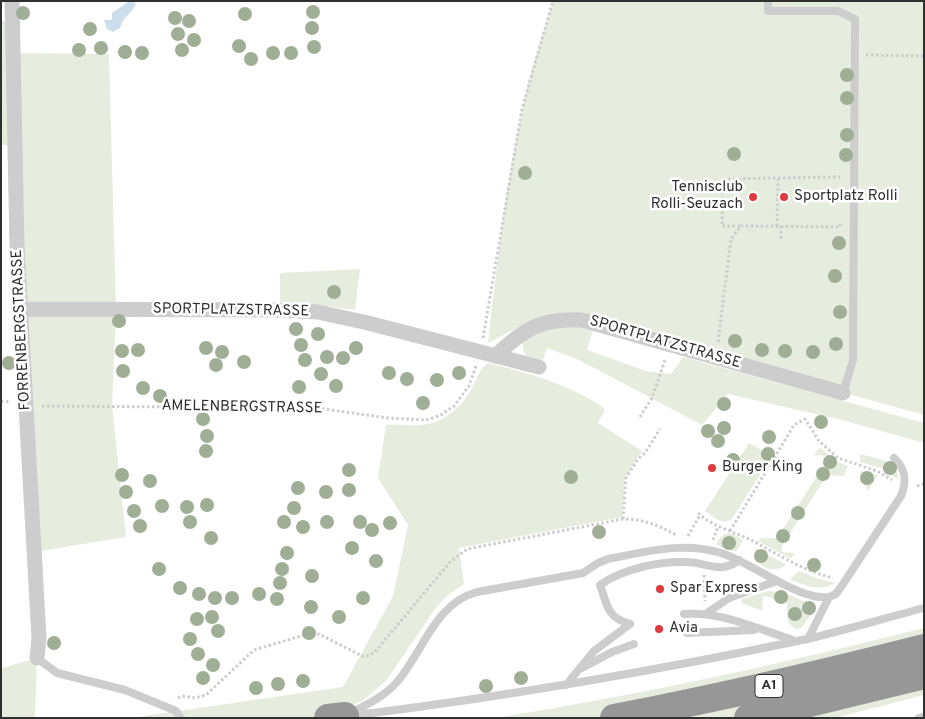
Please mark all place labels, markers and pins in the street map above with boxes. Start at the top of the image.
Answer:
place label: Tennisclub Rolli-Seuzach [651,179,743,214]
place label: Sportplatz Rolli [794,188,897,206]
marker: Tennisclub Rolli-Seuzach [747,191,759,203]
marker: Sportplatz Rolli [778,191,790,203]
place label: Burger King [722,459,803,477]
marker: Burger King [706,462,718,474]
place label: Spar Express [670,580,758,598]
marker: Spar Express [654,583,666,595]
place label: Avia [669,620,698,638]
marker: Avia [653,623,665,635]

